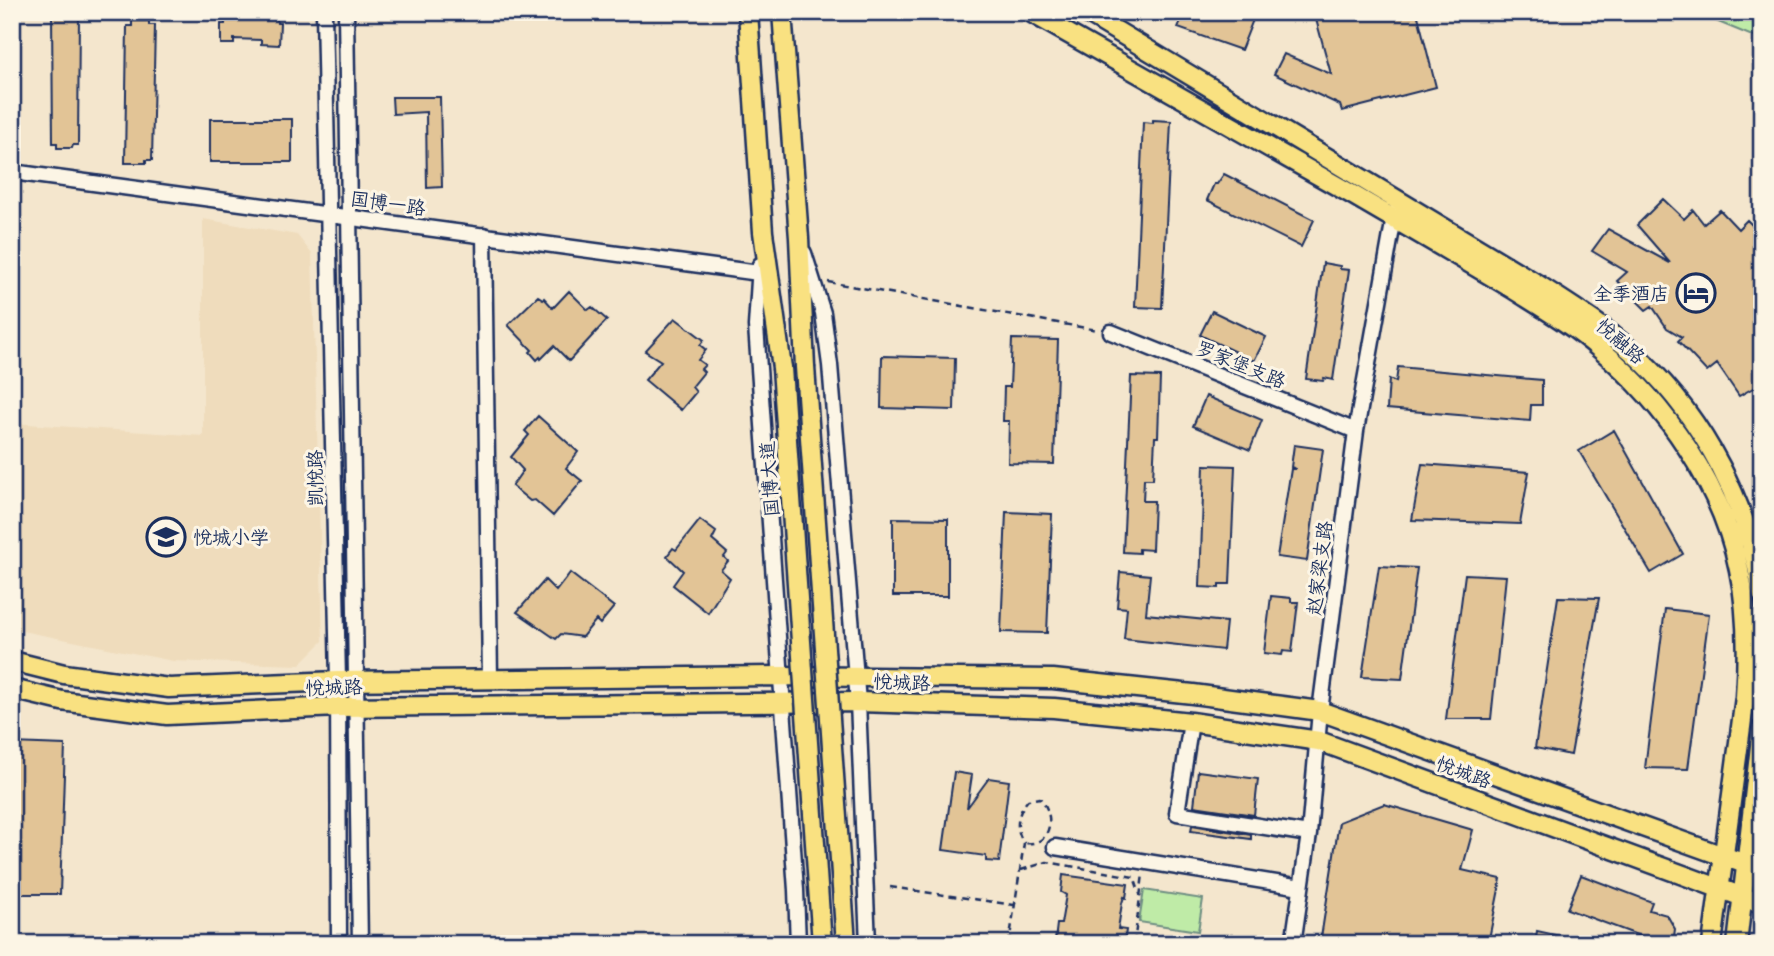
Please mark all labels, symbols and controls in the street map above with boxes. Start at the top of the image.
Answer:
street label: 国博一路 [348,186,427,223]
hotel icon: 全季酒店 [1675,272,1717,314]
place label: 全季酒店 [1593,281,1669,308]
street label: 悦融路 [1590,313,1650,371]
street label: 罗家堡支路 [1191,335,1290,396]
street label: 国博大道 [754,440,787,518]
street label: 凯悦路 [303,449,330,507]
school or university icon: 悦城小学 [145,516,187,558]
street label: 赵家梁支路 [1301,519,1340,617]
place label: 悦城小学 [193,525,269,552]
street label: 悦城路 [873,669,931,698]
street label: 悦城路 [305,674,363,703]
street label: 悦城路 [1432,751,1495,796]

